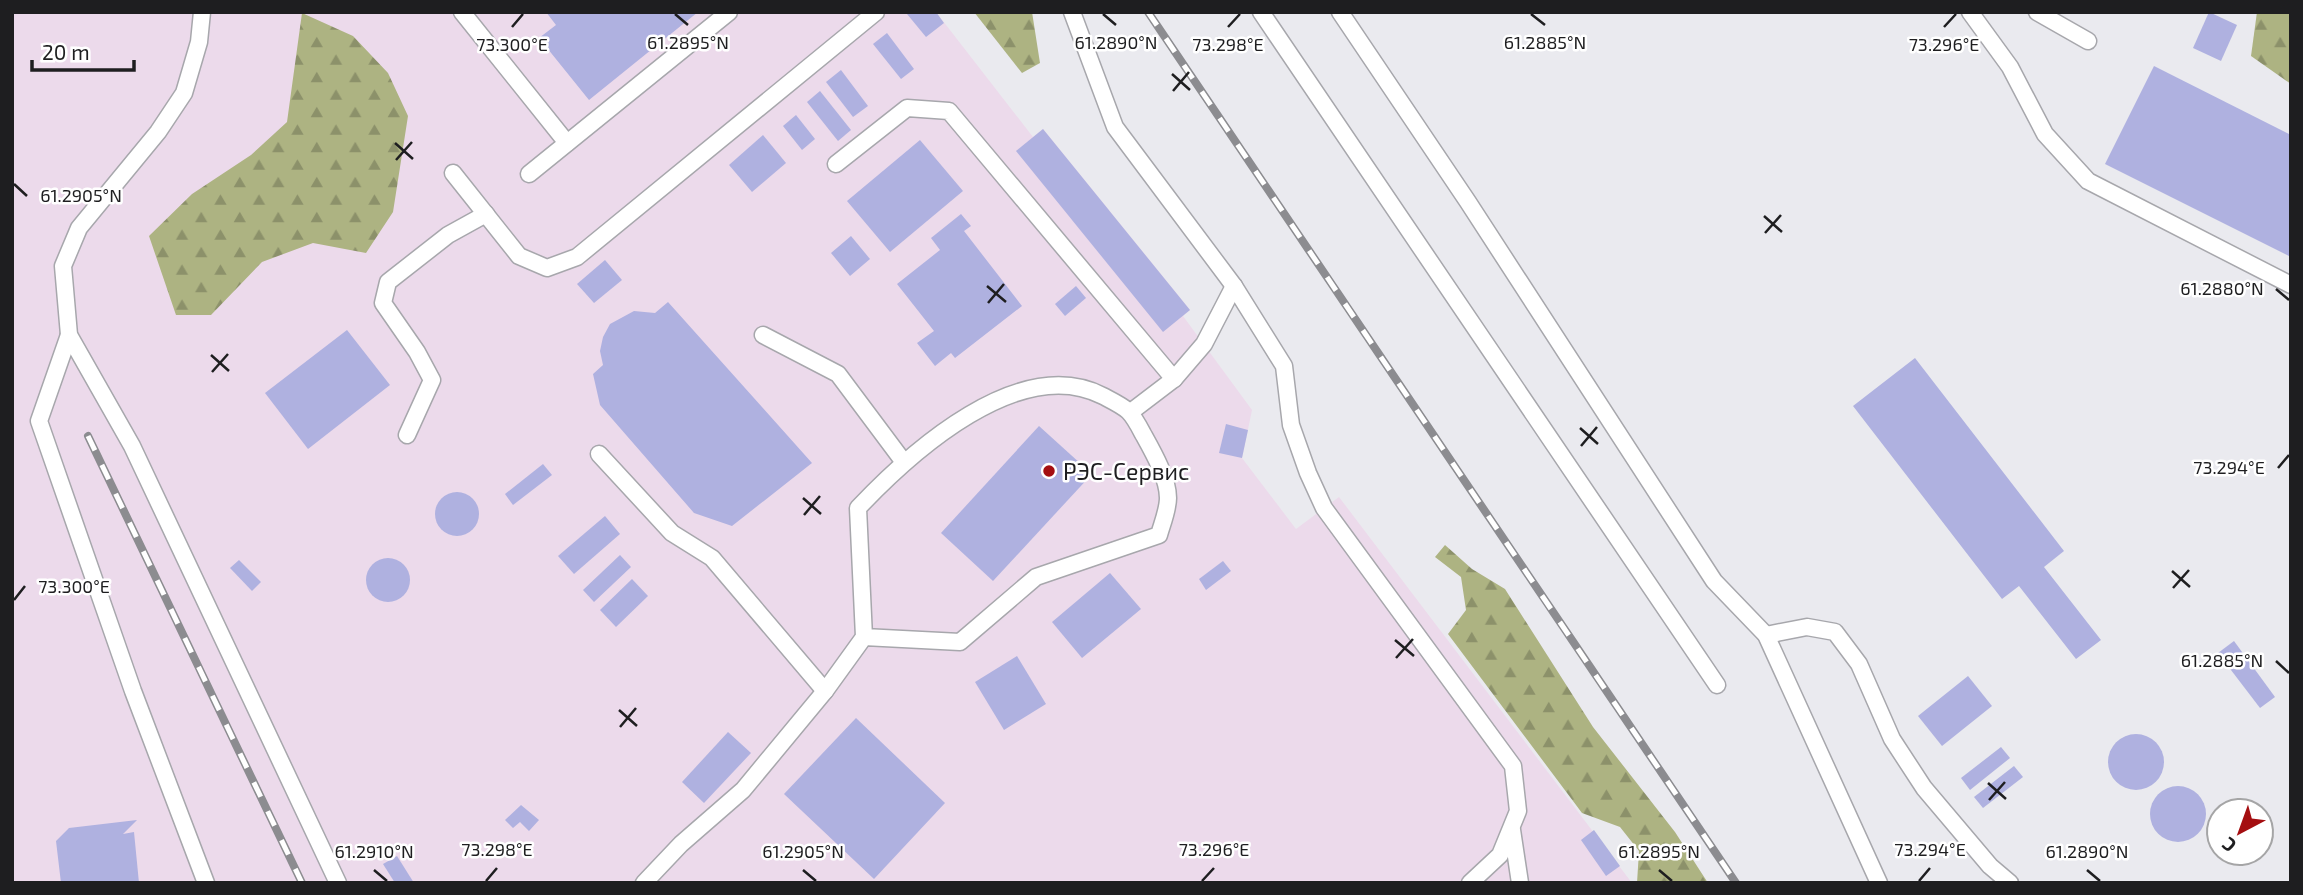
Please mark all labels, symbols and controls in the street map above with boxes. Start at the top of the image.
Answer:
scale bar [32,28,133,72]
text: 61.2895°N [647,31,729,53]
text: 61.2890°N [1075,31,1158,53]
text: 61.2885°N [1504,31,1586,53]
text: 73.300°E [476,33,548,55]
text: 73.298°E [1192,33,1264,55]
text: 73.296°E [1909,33,1979,55]
text: 20 m [42,39,90,64]
text: 61.2905°N [40,184,122,206]
text: 61.2880°N [2180,277,2264,299]
text: 73.294°E [2193,456,2265,478]
place label: РЭС-Сервис [1063,457,1189,485]
marker: РЭС-Сервис [1041,463,1057,479]
text: 73.300°E [38,575,110,597]
text: 61.2885°N [2181,649,2263,671]
north arrow [2205,797,2275,867]
text: С [2217,833,2240,858]
text: 73.298°E [461,838,533,860]
text: 73.296°E [1179,838,1249,860]
text: 73.294°E [1894,838,1966,860]
text: 61.2910°N [334,840,414,862]
text: 61.2905°N [762,840,844,862]
text: 61.2895°N [1618,840,1700,862]
text: 61.2890°N [2046,840,2129,862]

